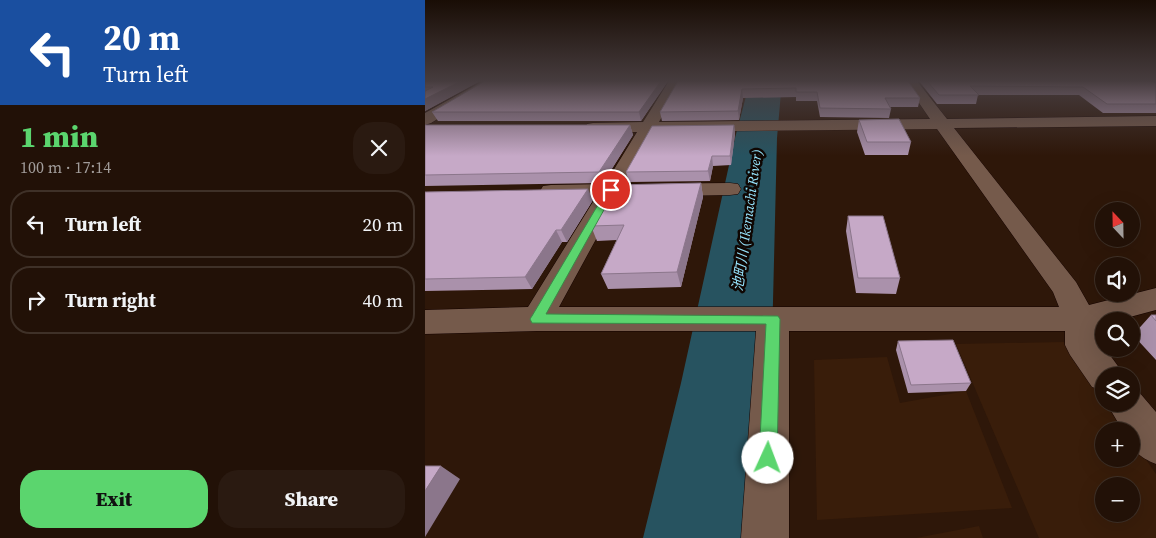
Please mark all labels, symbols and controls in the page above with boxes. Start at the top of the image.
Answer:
text: 20 m [103,14,180,62]
icon: left [20,20,85,85]
text: Turn left [103,59,188,89]
text: 1 min [20,116,98,157]
button: close [353,122,405,174]
water label: 池町川 (Ikemachi River) [727,148,767,292]
text: 100 m · 17:14 [20,156,111,178]
pin [590,169,632,211]
icon: arrive [597,176,625,204]
north arrow [1095,202,1140,248]
map controls [1095,202,1140,522]
icon: left [22,210,50,238]
text: Turn left [65,211,141,237]
text: 20 m [362,211,403,237]
button: sound [1095,257,1140,302]
icon: right [22,286,50,314]
text: Turn right [65,287,156,313]
text: 40 m [362,287,403,313]
button: search [1095,312,1140,357]
button: layers [1095,367,1140,412]
button: + [1095,422,1140,467]
position arrow [741,431,793,483]
button: Exit [20,470,208,528]
button: Share [218,470,405,528]
button: − [1095,477,1140,522]

